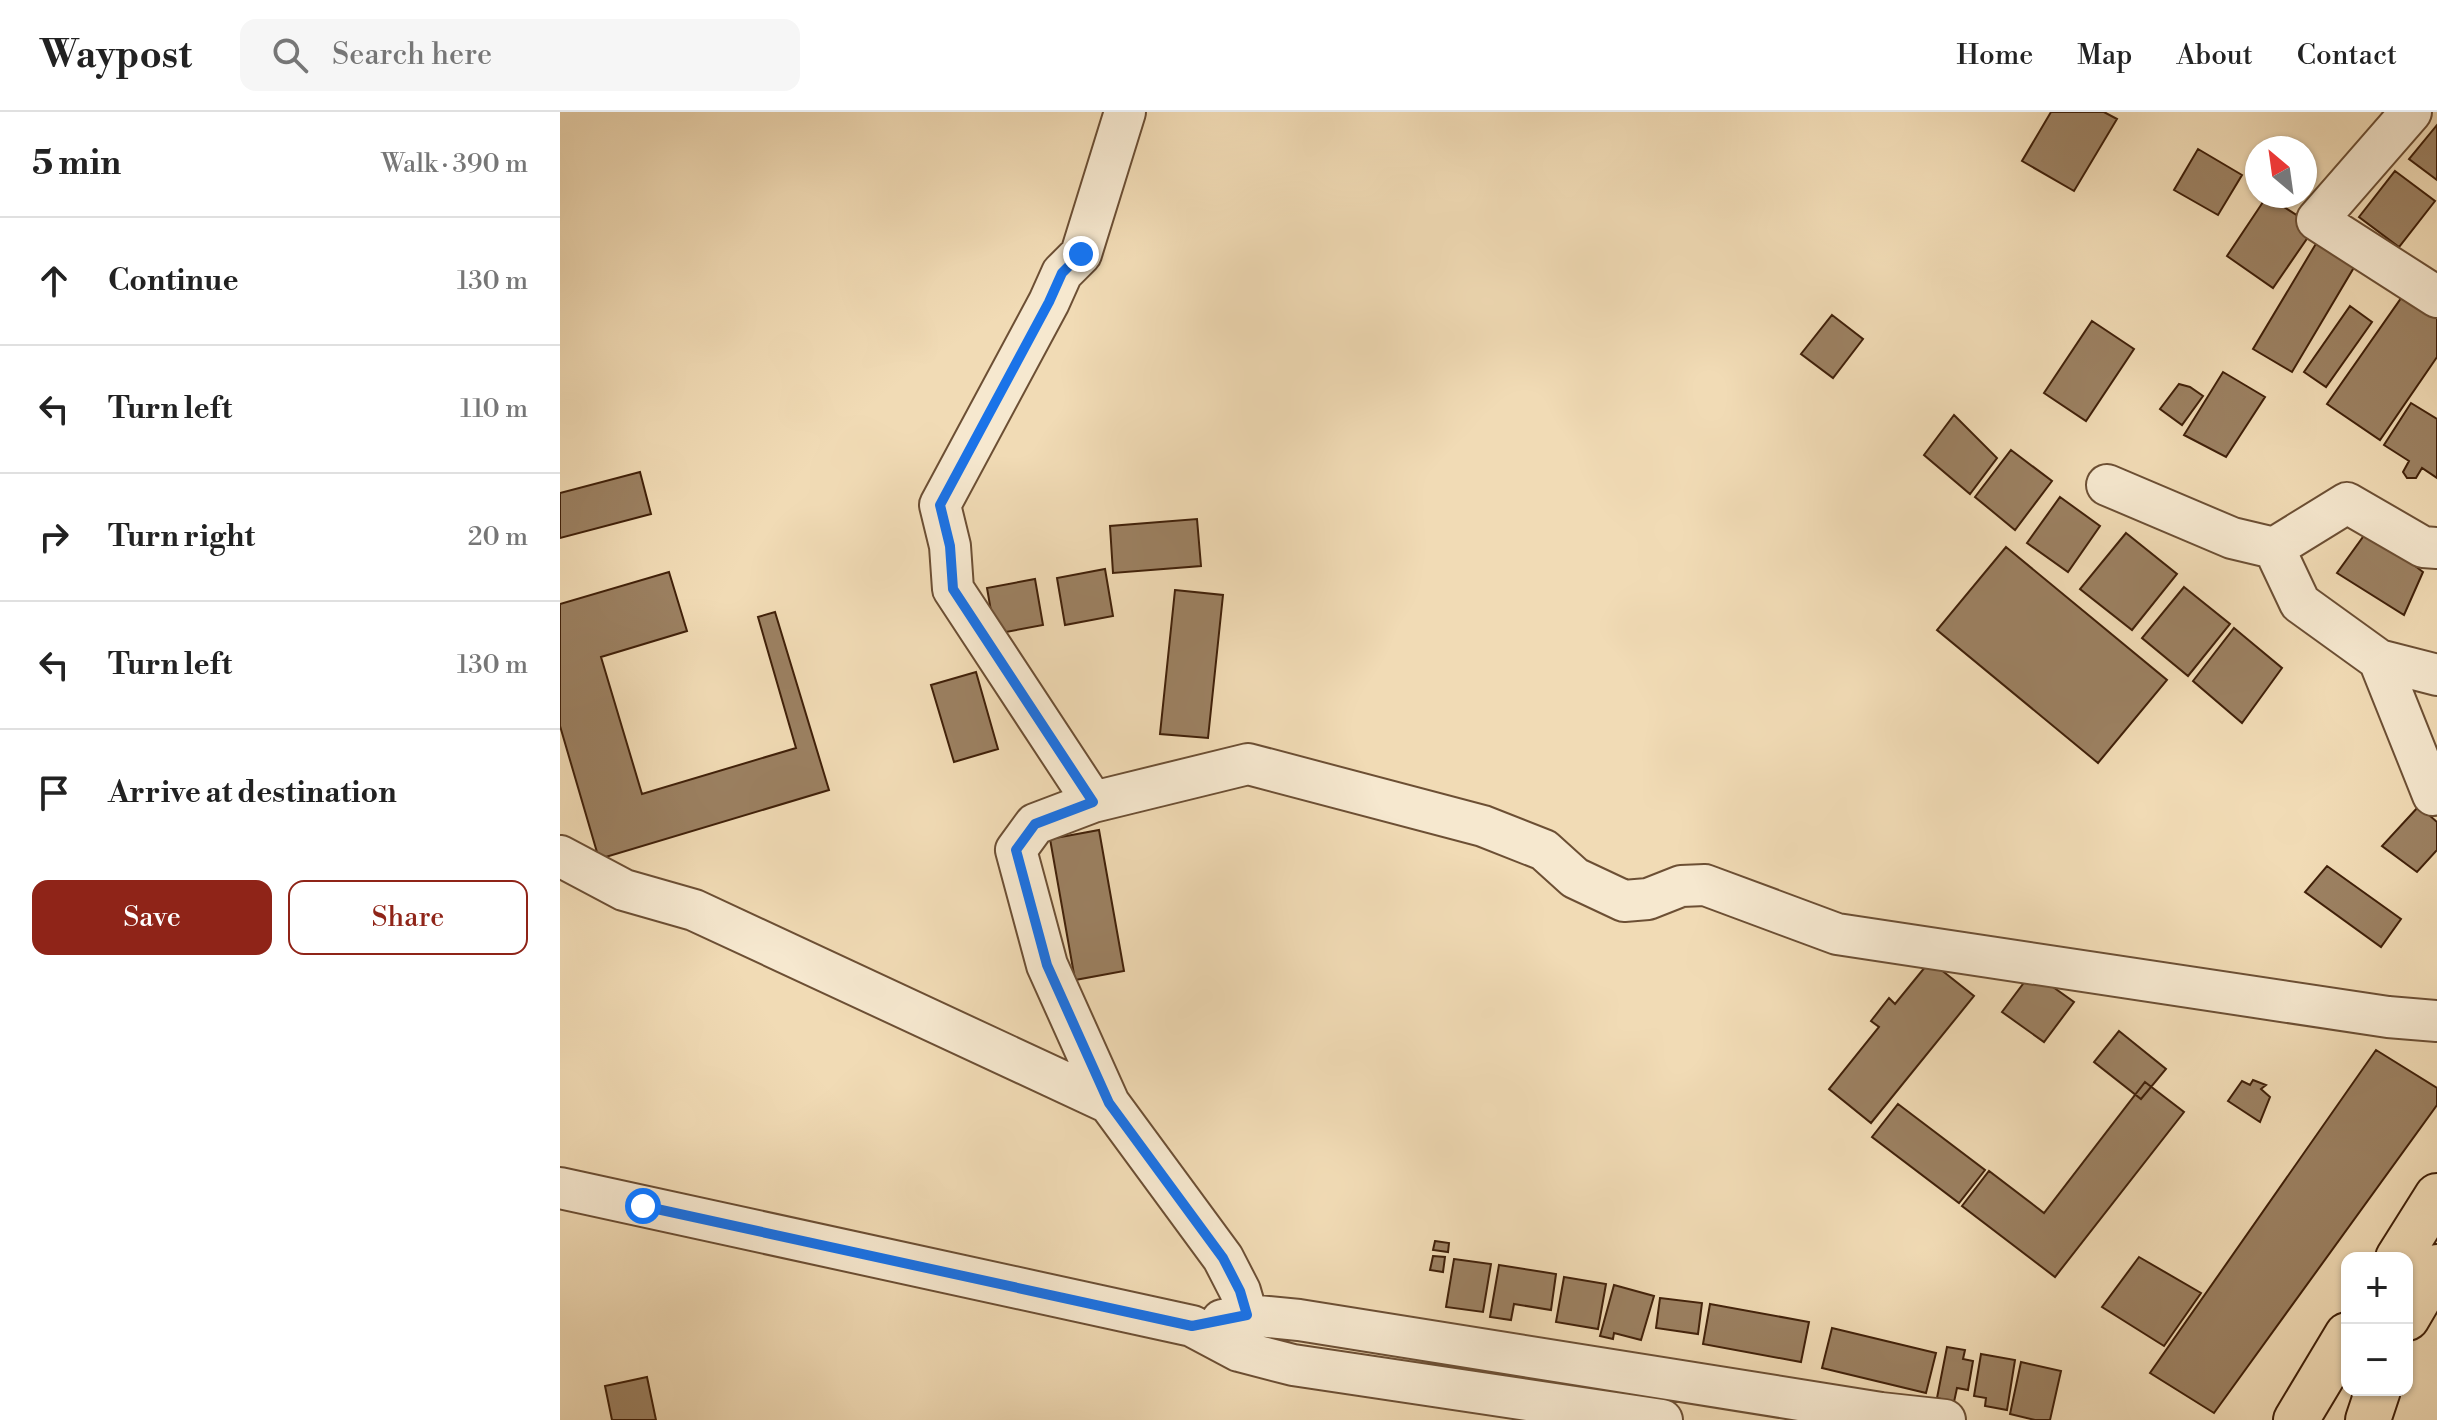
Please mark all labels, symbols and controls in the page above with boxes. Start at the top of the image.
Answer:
search box [240,19,800,91]
text: Waypost [40,32,192,79]
icon: search [268,33,312,77]
text: Search here [332,36,492,74]
text: Home [1957,38,2033,73]
text: Map [2077,38,2132,73]
text: About [2176,38,2253,73]
text: Contact [2297,38,2397,73]
north arrow [2245,136,2317,208]
text: 5 min [32,143,121,185]
text: Walk · 390 m [381,148,528,180]
route end [1063,236,1099,272]
icon: ahead [32,259,76,303]
text: Continue [108,262,239,300]
text: 130 m [457,265,528,297]
icon: left [32,387,76,431]
text: Turn left [108,390,232,428]
text: 110 m [460,393,528,425]
icon: right [32,515,76,559]
text: Turn right [108,518,255,556]
text: 20 m [468,521,528,553]
icon: left [32,643,76,687]
text: Turn left [108,646,232,684]
text: 130 m [457,649,528,681]
icon: arrive [32,771,76,815]
text: Arrive at destination [108,774,397,812]
button: Save [32,880,272,955]
button: Share [288,880,528,955]
route start [625,1188,661,1224]
map controls [2341,1252,2413,1396]
button: + [2341,1252,2413,1324]
button: − [2341,1324,2413,1396]

